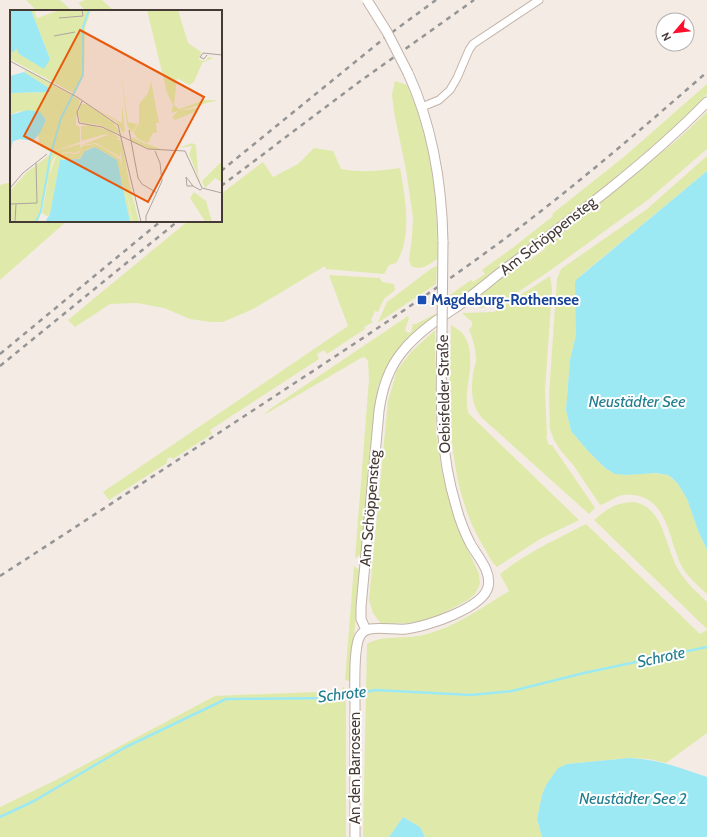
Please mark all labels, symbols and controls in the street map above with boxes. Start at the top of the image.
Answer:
inset map [10,10,222,222]
north arrow [655,12,695,52]
text: N [658,30,674,43]
street label: Am Schöppensteg [496,193,600,279]
place label: Magdeburg-Rothensee [431,291,579,309]
marker: Magdeburg-Rothensee [416,294,428,306]
street label: Oebisfelder Straße [434,334,454,453]
water label: Neustädter See [588,392,686,411]
street label: Am Schöppensteg [356,448,384,567]
water label: Schrote [635,643,687,671]
water label: Schrote [317,682,367,706]
street label: An den Barroseen [346,712,364,824]
water label: Neustädter See 2 [579,789,687,808]

